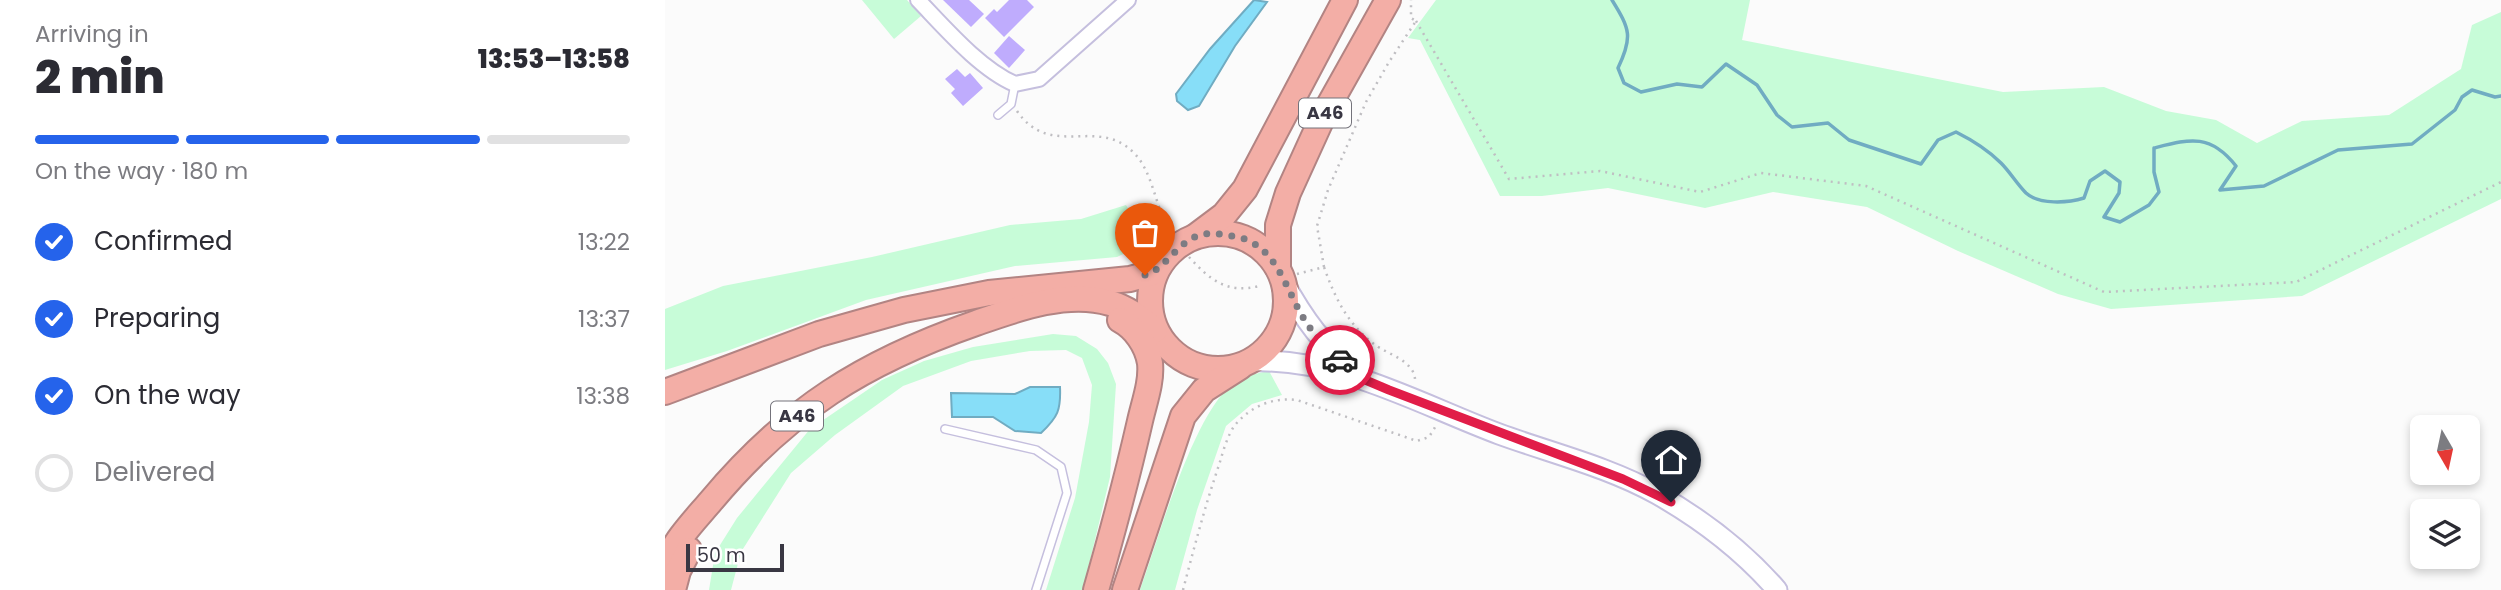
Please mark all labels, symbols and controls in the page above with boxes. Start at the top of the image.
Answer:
text: Arriving in [35,18,149,50]
text: 13:53–13:58 [478,41,630,77]
text: 2 min [35,45,165,109]
road number: A46 [1299,98,1351,128]
text: On the way · 180 m [35,155,248,187]
pin [1115,203,1175,275]
icon: bag [1126,214,1164,252]
icon: check [35,223,73,261]
text: Confirmed [94,223,232,259]
text: 13:22 [578,226,630,258]
icon: check [35,300,73,338]
text: Preparing [94,300,220,336]
text: 13:37 [578,303,630,335]
courier [1305,325,1375,395]
icon: car [1321,341,1359,379]
icon: check [35,377,73,415]
text: On the way [94,377,241,413]
text: 13:38 [576,380,630,412]
road number: A46 [771,402,823,430]
north arrow [2410,415,2480,485]
map controls [2410,415,2480,569]
pin [1641,430,1701,502]
icon: home [1652,441,1690,479]
text: Delivered [94,454,215,490]
button: layers [2410,499,2480,569]
scale bar [686,541,784,573]
text: 50 m [697,542,746,569]

